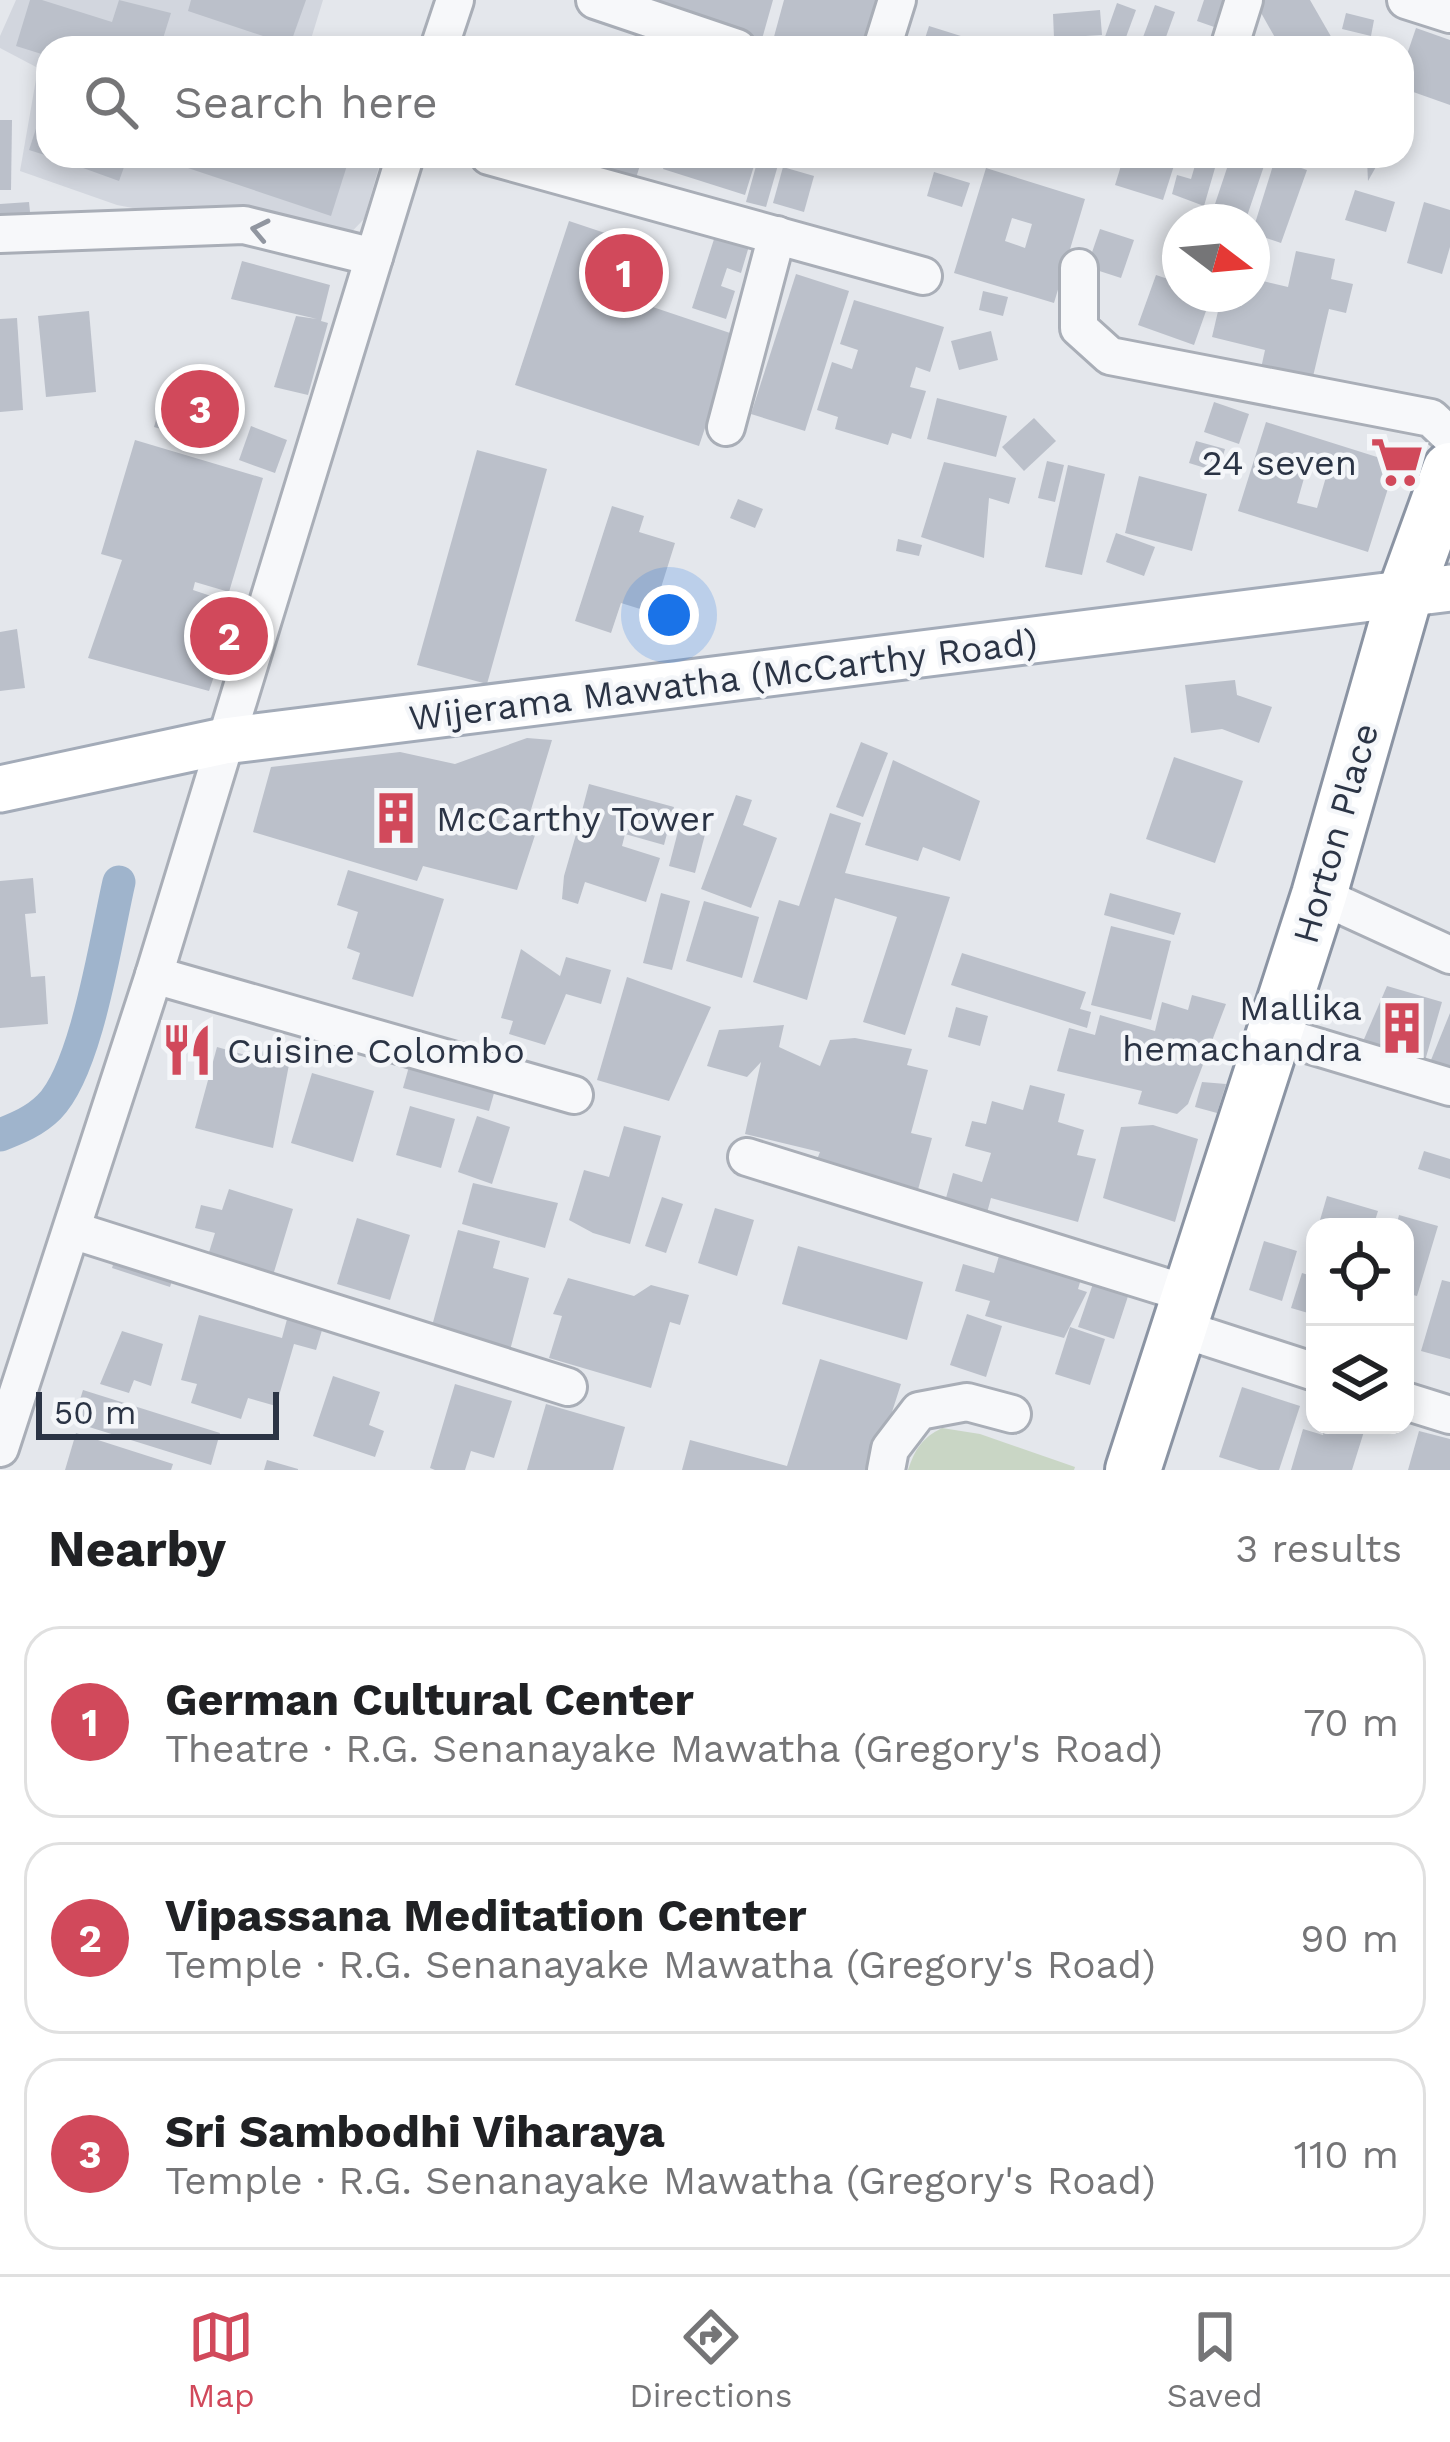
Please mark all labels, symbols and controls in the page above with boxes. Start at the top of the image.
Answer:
search box [36,36,1414,168]
icon: search [78,69,144,135]
text: Search here [174,76,438,129]
north arrow [1162,204,1270,312]
one-way arrow [251,218,271,243]
pin: 1 [585,228,663,318]
pin: 3 [161,364,239,454]
supermarket icon: 24 seven [1368,433,1426,491]
place label: 24 seven [1202,442,1357,484]
your location [639,585,699,645]
pin: 2 [190,591,268,681]
street label: Wijerama Mawatha (McCarthy Road) [407,621,1040,739]
street label: Horton Place [1285,718,1387,948]
building icon: McCarthy Tower [367,789,425,847]
place label: McCarthy Tower [436,798,715,840]
place label: Mallika hemachandra [1122,987,1362,1070]
building icon: Mallika hemachandra [1373,999,1431,1057]
restaurant icon: Cuisine Colombo [158,1021,216,1079]
place label: Cuisine Colombo [227,1030,525,1072]
map controls [1306,1218,1414,1434]
button: locate [1306,1218,1414,1326]
button: layers [1306,1326,1414,1434]
scale bar [36,1386,279,1439]
text: 50 m [54,1393,136,1432]
text: Nearby [48,1519,226,1578]
text: 3 results [1236,1526,1402,1571]
text: German Cultural Center [165,1673,694,1726]
text: 1 [82,1700,98,1745]
text: 70 m [1303,1700,1399,1745]
text: Theatre · R.G. Senanayake Mawatha (Gregory's Road) [165,1726,1163,1771]
text: Vipassana Meditation Center [165,1889,807,1942]
text: 2 [78,1916,102,1961]
text: 90 m [1300,1916,1399,1961]
text: Temple · R.G. Senanayake Mawatha (Gregory's Road) [165,1942,1156,1987]
text: Sri Sambodhi Viharaya [165,2105,665,2158]
text: 3 [78,2132,102,2177]
text: 110 m [1294,2132,1399,2177]
text: Temple · R.G. Senanayake Mawatha (Gregory's Road) [165,2158,1156,2203]
tab: Map [187,2304,255,2415]
tab: Directions [629,2304,792,2415]
tab: Saved [1167,2304,1263,2415]

